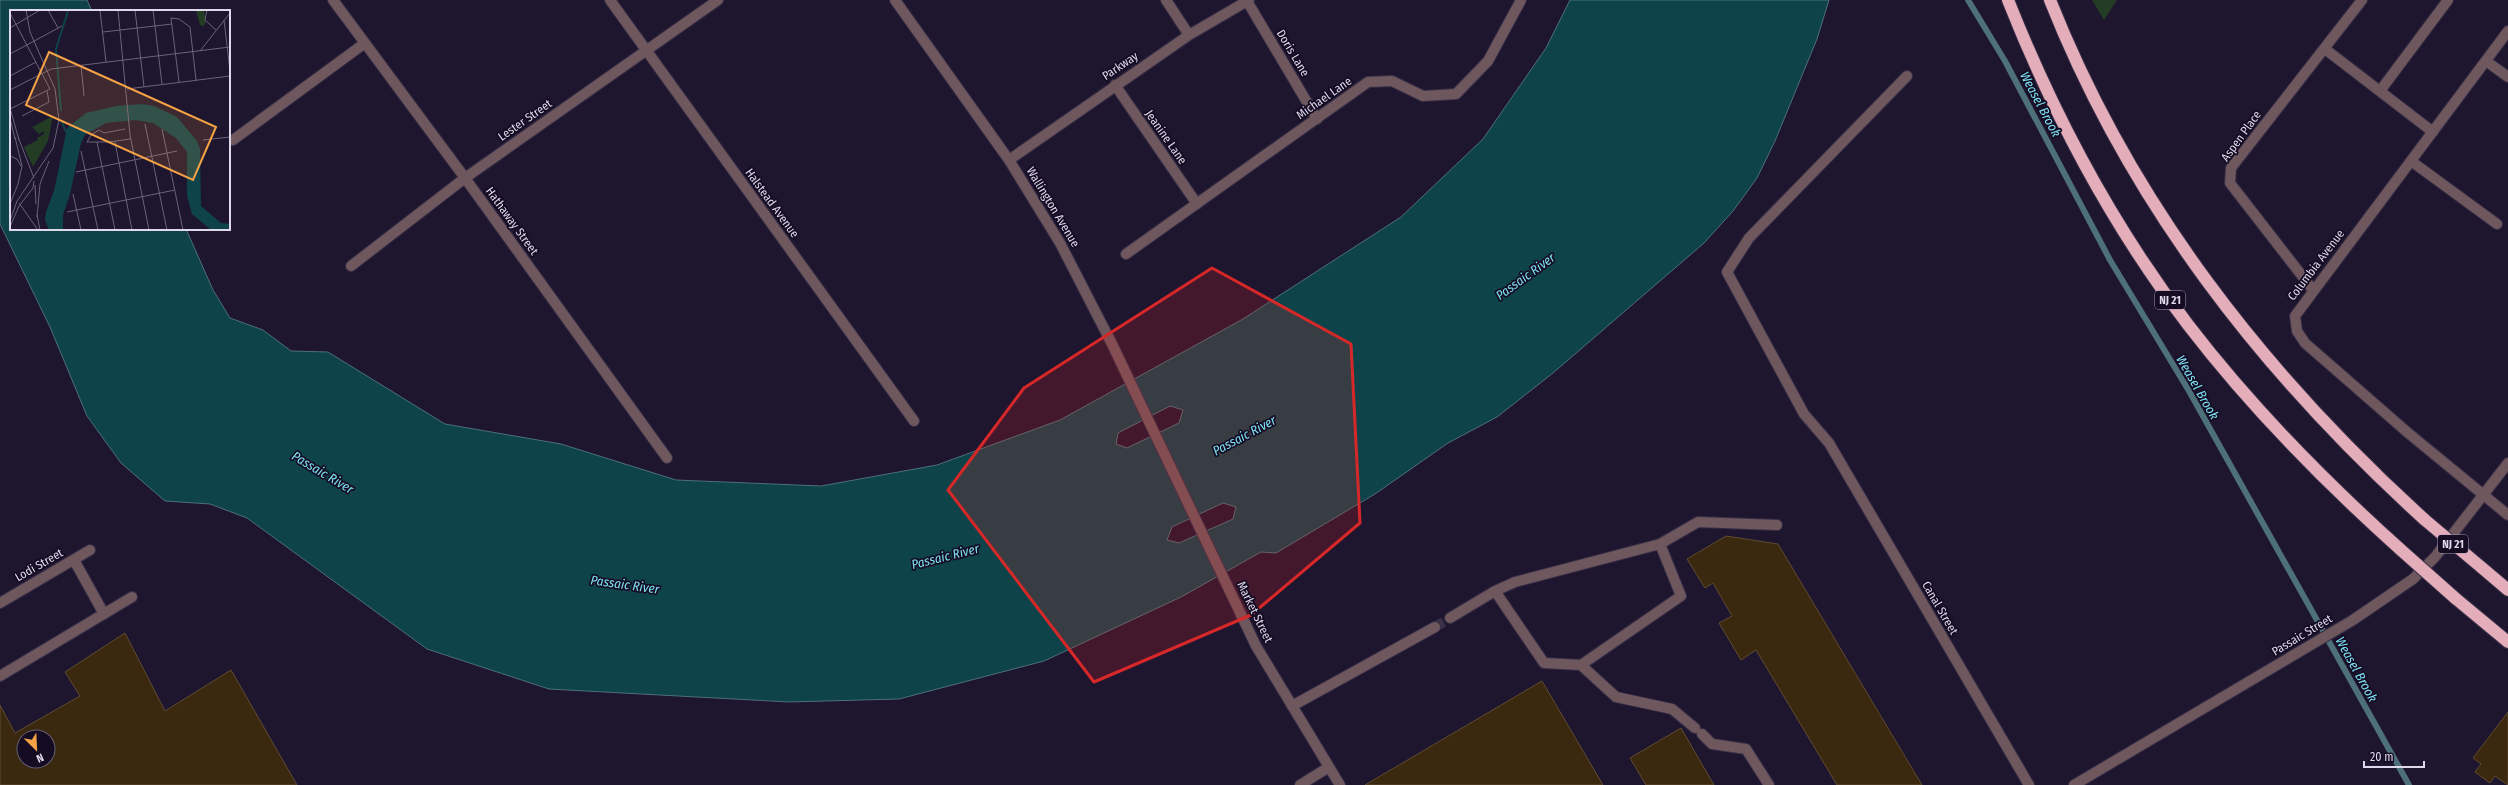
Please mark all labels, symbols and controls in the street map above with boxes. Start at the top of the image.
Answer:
inset map [10,10,230,230]
street label: Doris Lane [1274,27,1312,79]
street label: Parkway [1099,49,1141,83]
water label: Weasel Brook [2017,69,2064,140]
street label: Michael Lane [1294,74,1354,122]
street label: Lester Street [495,96,555,144]
street label: Jeanine Lane [1142,107,1190,167]
street label: Aspen Place [2218,108,2264,164]
street label: Wallington Avenue [1024,164,1082,250]
street label: Halstead Avenue [742,166,802,240]
street label: Hathaway Street [483,184,541,258]
street label: Columbia Avenue [2285,227,2347,303]
water label: Passaic River [1493,250,1558,303]
road number: NJ 21 [2155,291,2185,309]
water label: Weasel Brook [2173,352,2222,423]
water label: Passaic River [1210,412,1279,458]
water label: Passaic River [289,448,357,497]
road number: NJ 21 [2438,535,2468,553]
water label: Passaic River [910,541,981,572]
street label: Lodi Street [12,546,66,584]
water label: Passaic River [590,572,661,597]
street label: Market Street [1234,579,1276,645]
street label: Canal Street [1919,579,1961,637]
street label: Passaic Street [2269,611,2335,658]
water label: Weasel Brook [2333,634,2381,705]
north arrow [16,729,56,769]
scale bar [2364,743,2424,769]
text: N [34,750,46,765]
text: 20 m [2370,750,2394,764]

